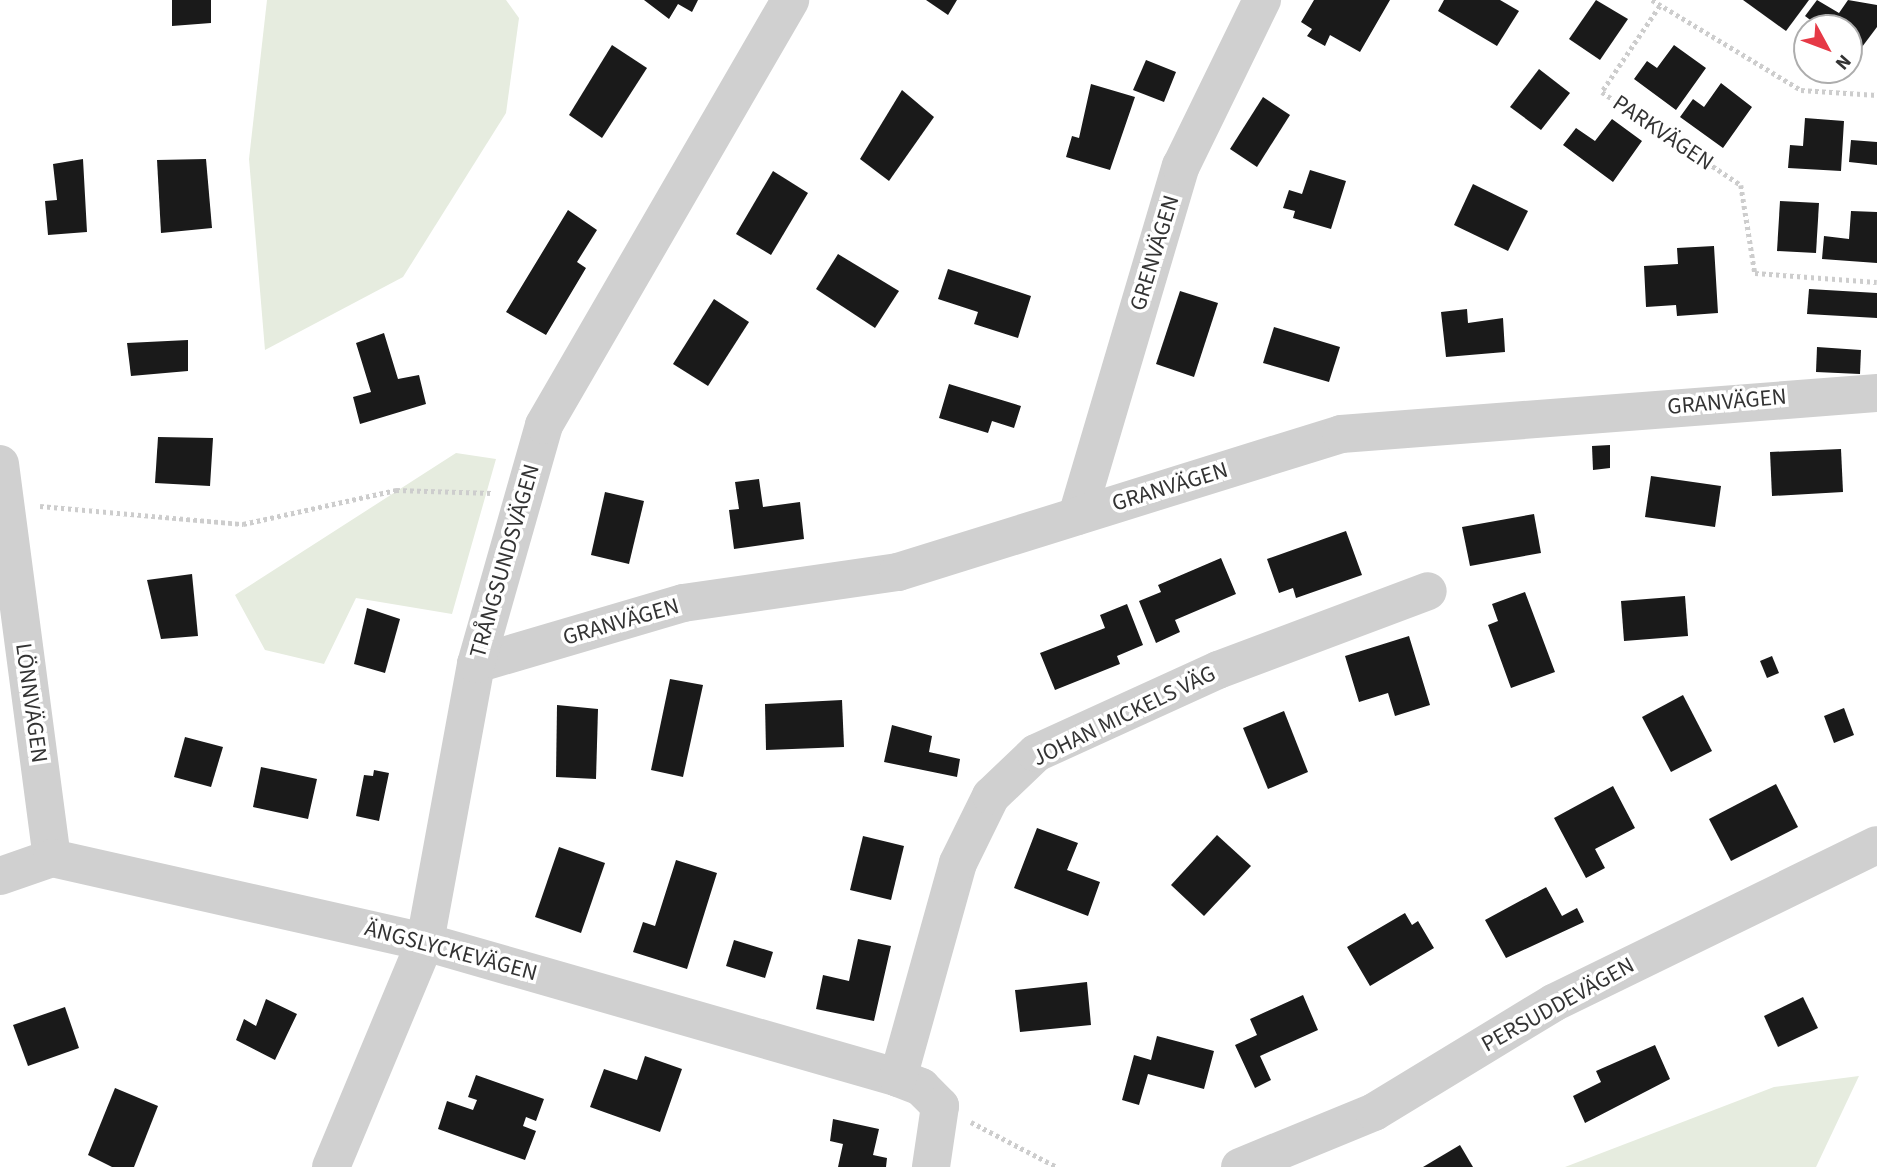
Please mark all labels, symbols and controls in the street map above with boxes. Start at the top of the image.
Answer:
north arrow [1793,14,1863,84]
text: N [1828,48,1857,75]
street label: PARKVÄGEN [1607,89,1719,177]
street label: GRENVÄGEN [1124,192,1186,314]
street label: GRANVÄGEN [1666,383,1788,421]
street label: GRANVÄGEN [1109,456,1231,518]
street label: TRÅNGSUNDSVÄGEN [464,461,546,661]
street label: GRANVÄGEN [560,592,682,652]
street label: LÖNNVÄGEN [9,641,53,765]
street label: JOHAN MICKELS VÄG [1028,660,1220,772]
street label: ÄNGSLYCKEVÄGEN [362,915,540,987]
street label: PERSUDDEVÄGEN [1477,952,1639,1058]

